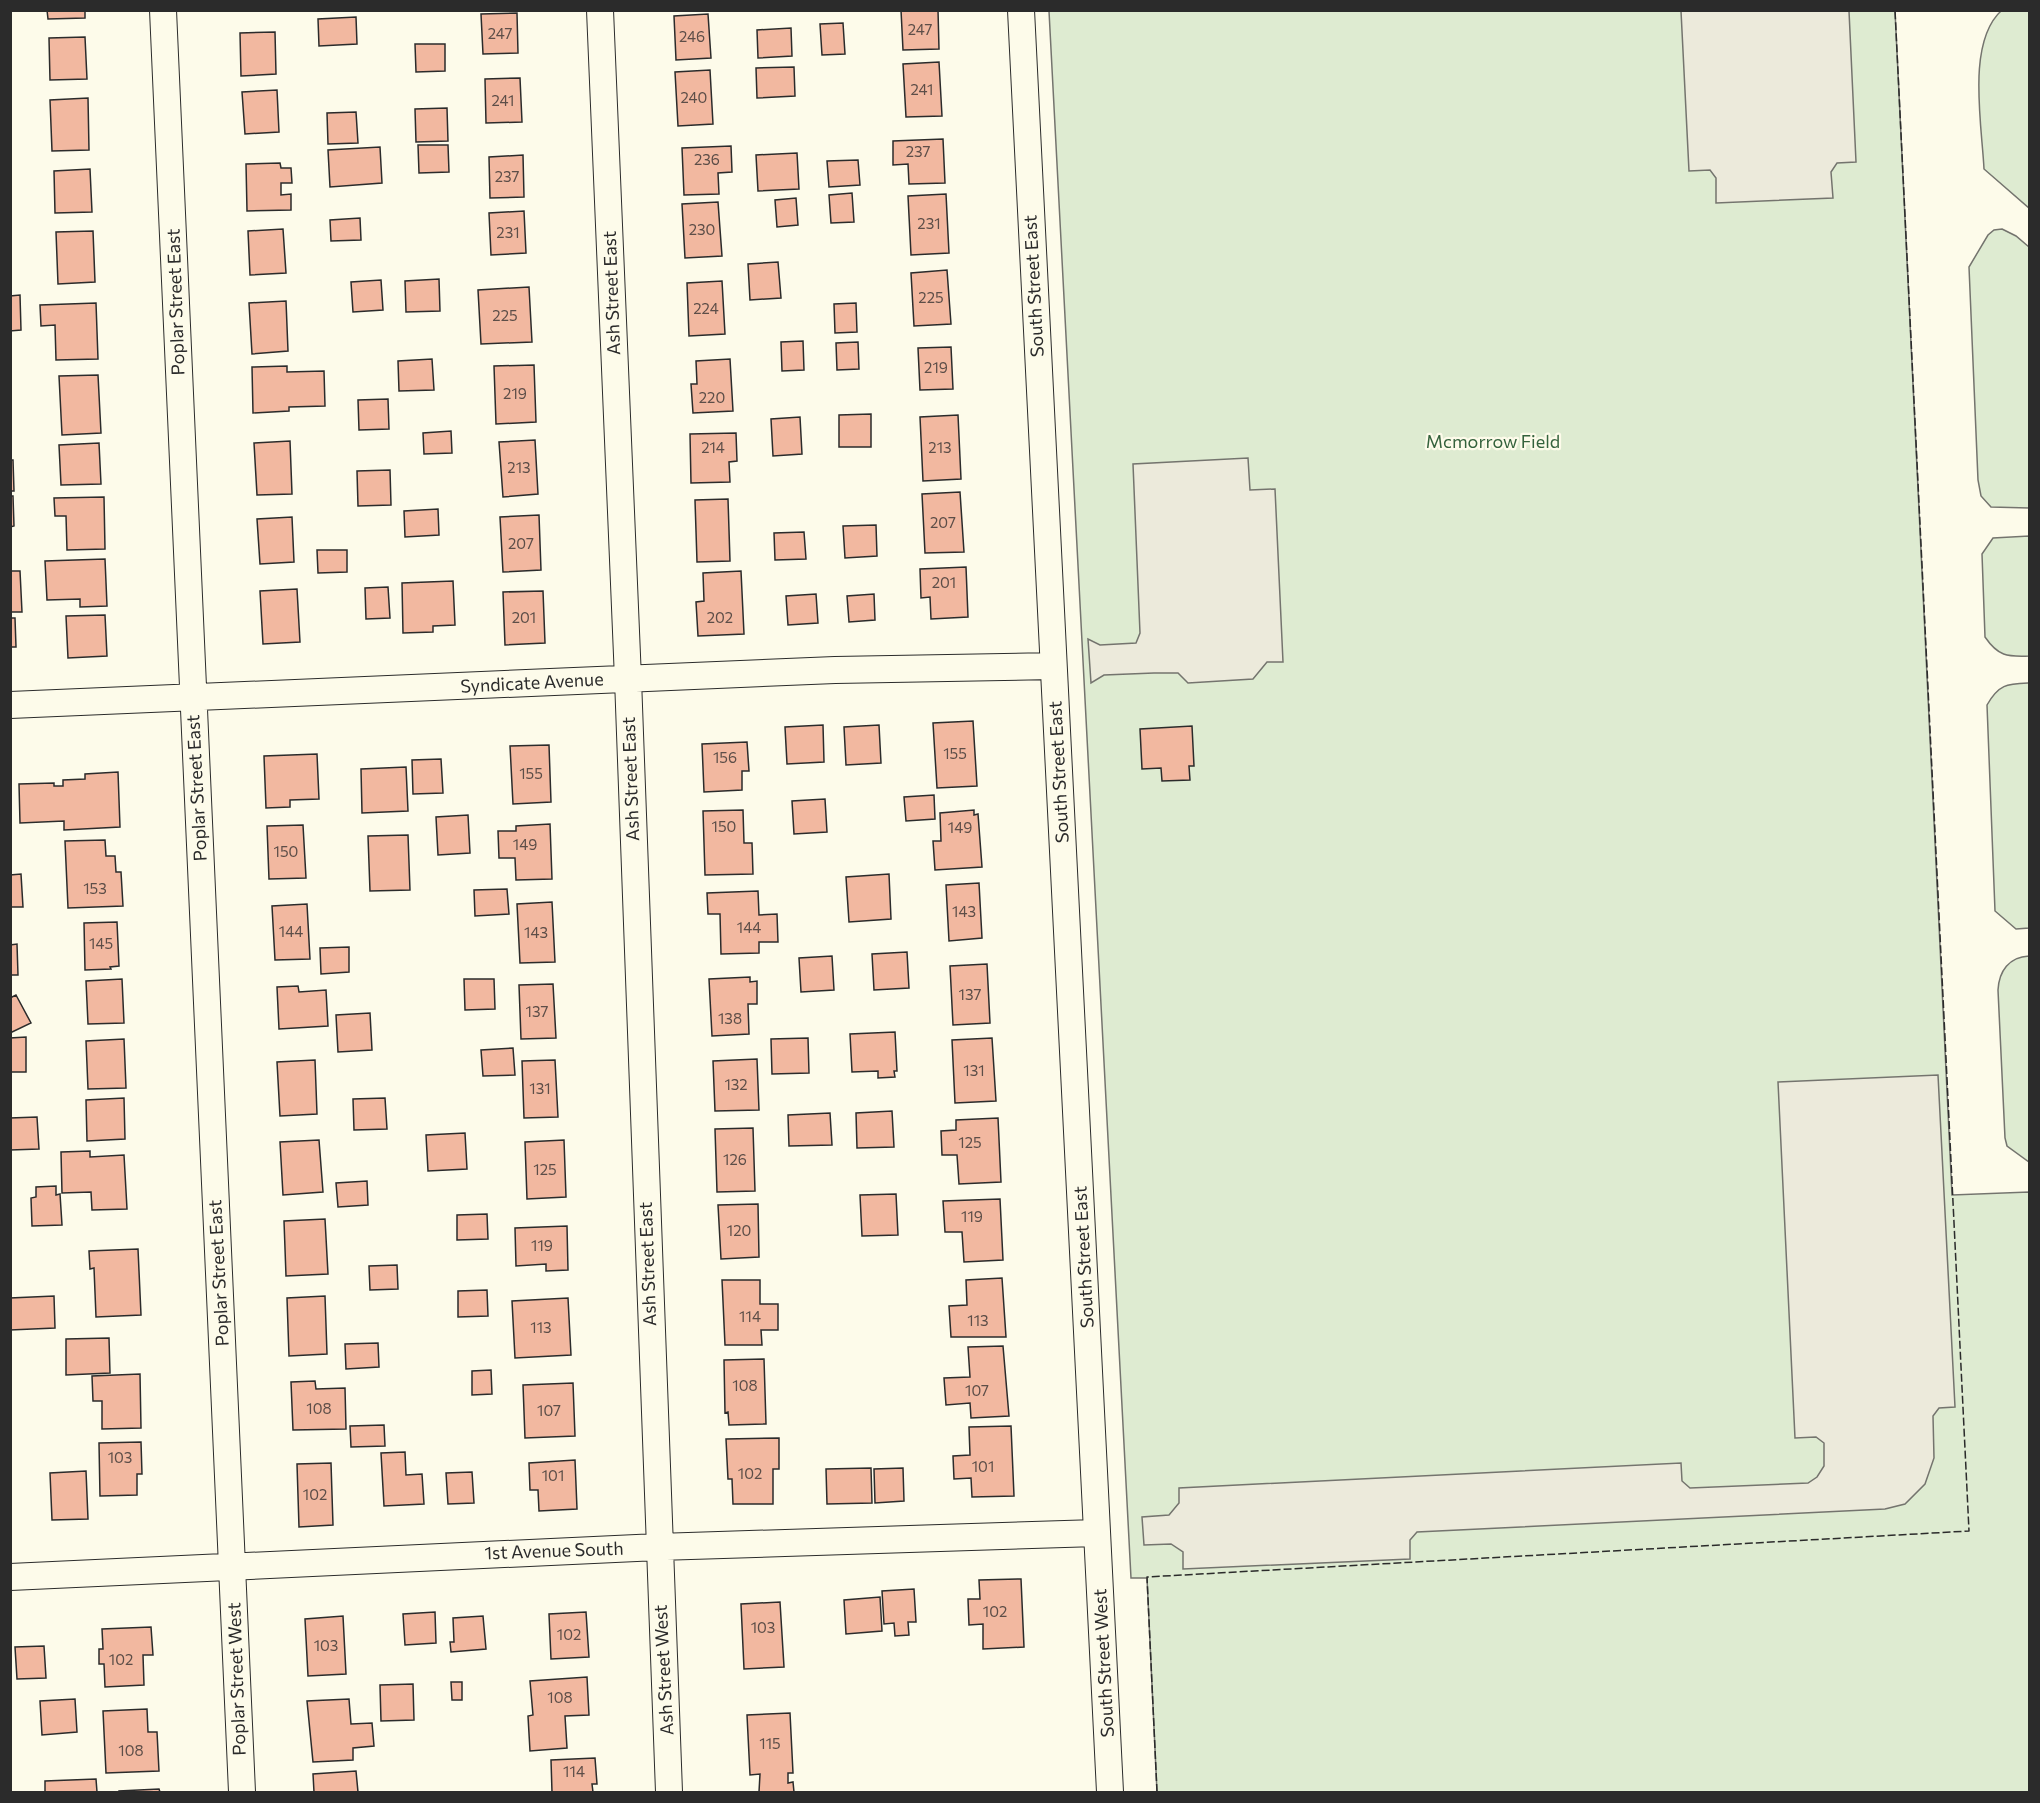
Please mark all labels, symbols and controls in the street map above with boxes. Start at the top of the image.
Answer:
house number: 247 [908,20,932,38]
house number: 247 [488,24,512,42]
house number: 246 [679,27,705,45]
house number: 241 [910,80,934,98]
house number: 240 [681,88,707,106]
house number: 241 [491,91,515,109]
house number: 237 [906,142,930,160]
house number: 236 [694,150,720,168]
house number: 237 [495,167,519,185]
house number: 231 [917,214,941,232]
street label: South Street East [1018,214,1048,358]
house number: 230 [689,220,715,238]
house number: 231 [496,223,520,241]
street label: Poplar Street East [161,228,189,376]
street label: Ash Street East [598,231,624,356]
house number: 225 [918,288,944,306]
house number: 224 [693,299,719,317]
house number: 225 [492,306,518,324]
house number: 219 [924,358,948,376]
house number: 219 [503,384,527,402]
house number: 220 [699,388,725,406]
park label: Mcmorrow Field [1426,430,1560,452]
house number: 214 [701,438,725,456]
house number: 213 [928,438,952,456]
house number: 213 [507,458,531,476]
house number: 207 [930,513,956,531]
house number: 207 [508,534,534,552]
house number: 201 [932,573,956,591]
house number: 201 [512,608,536,626]
house number: 202 [707,608,733,626]
street label: Syndicate Avenue [460,667,604,697]
street label: South Street East [1043,700,1073,844]
street label: Poplar Street East [181,714,211,862]
street label: Ash Street East [617,717,643,842]
house number: 155 [943,744,967,762]
house number: 156 [713,748,737,766]
house number: 155 [519,764,543,782]
house number: 150 [712,817,736,835]
house number: 149 [948,818,972,836]
house number: 149 [513,835,537,853]
house number: 150 [274,842,298,860]
house number: 153 [83,879,107,897]
house number: 143 [952,902,976,920]
house number: 144 [737,918,761,936]
house number: 144 [279,922,303,940]
house number: 143 [524,923,548,941]
house number: 145 [89,934,113,952]
house number: 137 [959,985,981,1003]
house number: 137 [526,1002,548,1020]
house number: 138 [718,1009,742,1027]
house number: 131 [963,1061,985,1079]
house number: 132 [724,1075,748,1093]
house number: 131 [529,1079,551,1097]
house number: 125 [958,1133,982,1151]
house number: 126 [723,1150,747,1168]
house number: 125 [533,1160,557,1178]
street label: South Street East [1068,1185,1098,1329]
street label: Poplar Street East [203,1199,233,1347]
street label: Ash Street East [634,1202,660,1327]
house number: 119 [961,1207,983,1225]
house number: 120 [727,1221,751,1239]
house number: 119 [531,1236,553,1254]
house number: 114 [739,1307,761,1325]
house number: 113 [967,1311,989,1329]
house number: 113 [530,1318,552,1336]
house number: 108 [732,1376,758,1394]
house number: 107 [965,1381,989,1399]
house number: 108 [306,1399,332,1417]
house number: 107 [537,1401,561,1419]
house number: 103 [108,1448,132,1466]
house number: 101 [972,1457,994,1475]
house number: 102 [738,1464,762,1482]
house number: 101 [542,1466,564,1484]
house number: 102 [303,1485,327,1503]
street label: 1st Avenue South [484,1537,624,1563]
street label: South Street West [1088,1588,1118,1738]
street label: Poplar Street West [222,1602,250,1756]
house number: 102 [983,1602,1007,1620]
street label: Ash Street West [649,1604,677,1736]
house number: 103 [751,1618,775,1636]
house number: 102 [557,1625,581,1643]
house number: 103 [314,1636,338,1654]
house number: 102 [109,1650,133,1668]
house number: 108 [547,1688,573,1706]
house number: 115 [759,1734,781,1752]
house number: 108 [118,1741,144,1759]
house number: 114 [563,1762,585,1780]

